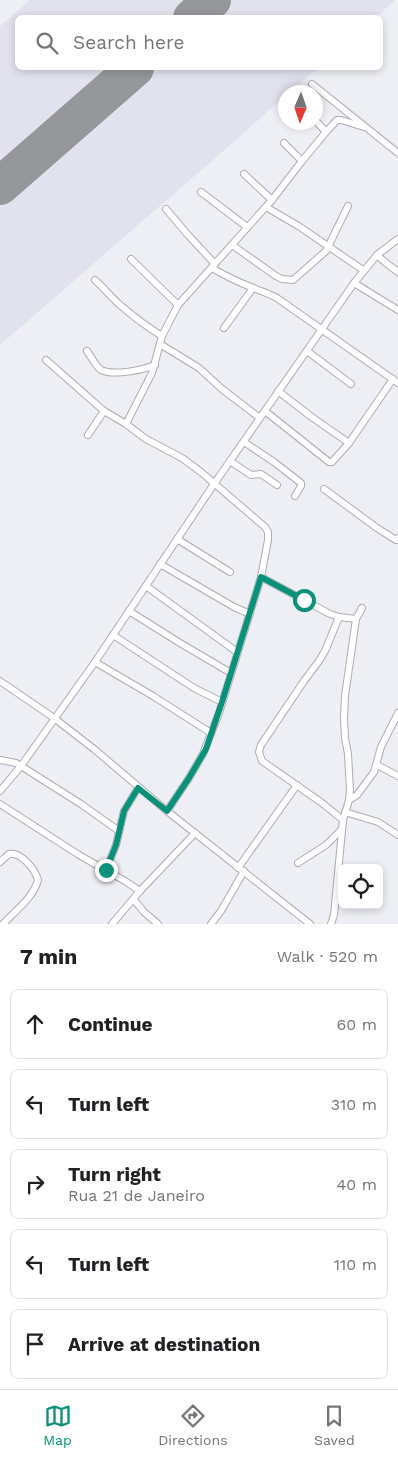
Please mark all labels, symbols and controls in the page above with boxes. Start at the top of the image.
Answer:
search box [15,15,383,70]
icon: search [33,29,61,57]
text: Search here [73,31,184,54]
north arrow [278,85,323,130]
route start [293,589,316,612]
route end [95,859,118,882]
map controls [338,864,383,909]
button: locate [338,864,383,909]
text: 7 min [20,944,77,969]
text: Walk · 520 m [277,947,378,966]
icon: ahead [21,1010,49,1038]
text: Continue [68,1013,152,1036]
text: 60 m [337,1015,377,1034]
icon: left [21,1090,49,1118]
text: Turn left [68,1093,149,1116]
text: 310 m [331,1095,377,1114]
text: Turn right [68,1163,161,1186]
icon: right [21,1170,49,1198]
text: 40 m [337,1175,377,1194]
text: Rua 21 de Janeiro [68,1186,205,1205]
icon: left [21,1250,49,1278]
text: Turn left [68,1253,149,1276]
text: 110 m [334,1255,377,1274]
icon: arrive [21,1330,49,1358]
text: Arrive at destination [68,1333,260,1356]
tab: Map [43,1402,72,1448]
tab: Directions [158,1402,228,1448]
tab: Saved [314,1402,355,1448]

